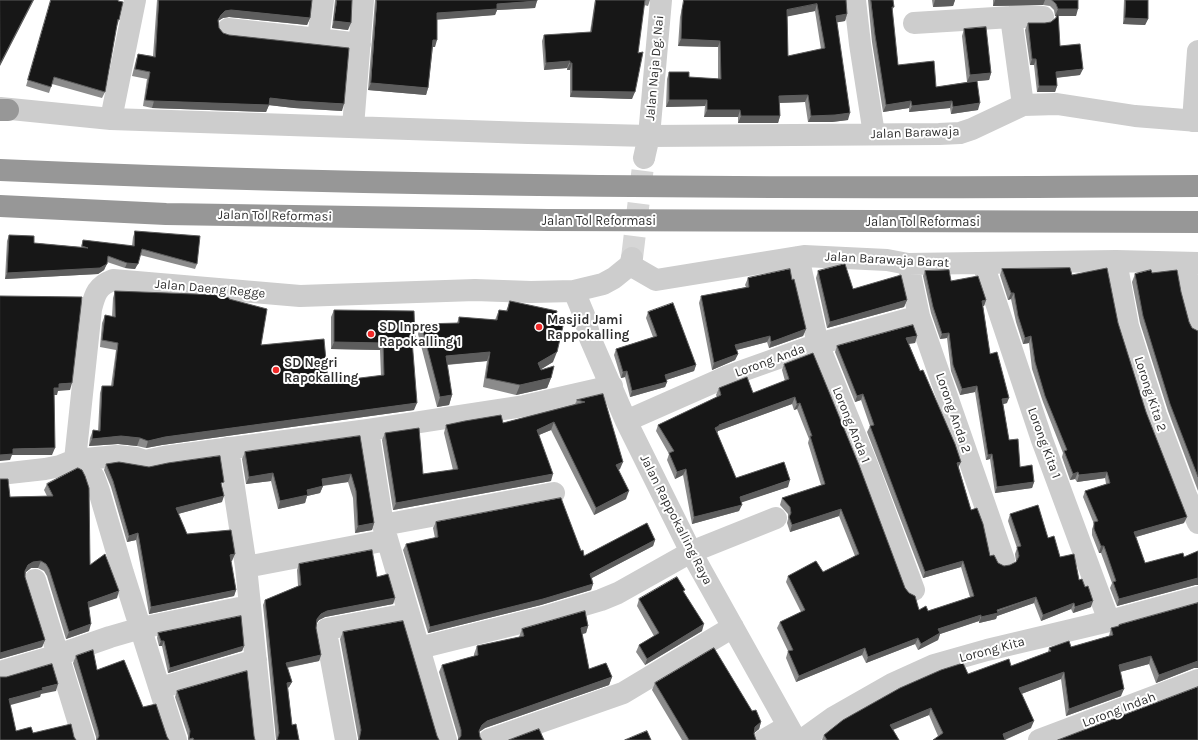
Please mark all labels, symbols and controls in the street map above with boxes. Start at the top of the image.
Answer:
street label: Jalan Naja Dg. Nai [643,15,667,121]
street label: Jalan Barawaja [870,124,960,142]
street label: Jalan Tol Reformasi [218,207,332,225]
street label: Jalan Tol Reformasi [542,213,656,229]
street label: Jalan Tol Reformasi [866,214,980,230]
street label: Jalan Barawaja Barat [825,249,949,271]
street label: Jalan Daeng Regge [154,276,266,302]
place label: Masjid Jami Rappokalling [547,312,629,343]
place label: SD Inpres Rapokalling 1 [379,319,461,350]
marker: Masjid Jami Rappokalling [534,322,544,332]
marker: SD Inpres Rapokalling 1 [366,329,376,339]
street label: Lorong Anda [733,341,807,381]
place label: SD Negri Rapokalling [284,355,358,386]
street label: Lorong Kita 2 [1131,355,1169,433]
marker: SD Negri Rapokalling [271,365,281,375]
street label: Lorong Anda 2 [932,371,974,455]
street label: Lorong Anda 1 [829,385,873,465]
street label: Lorong Kita 1 [1024,405,1064,481]
street label: Jalan Rappokalling Raya [636,452,716,588]
street label: Lorong Kita [958,634,1026,666]
street label: Lorong Indah [1080,689,1158,731]

